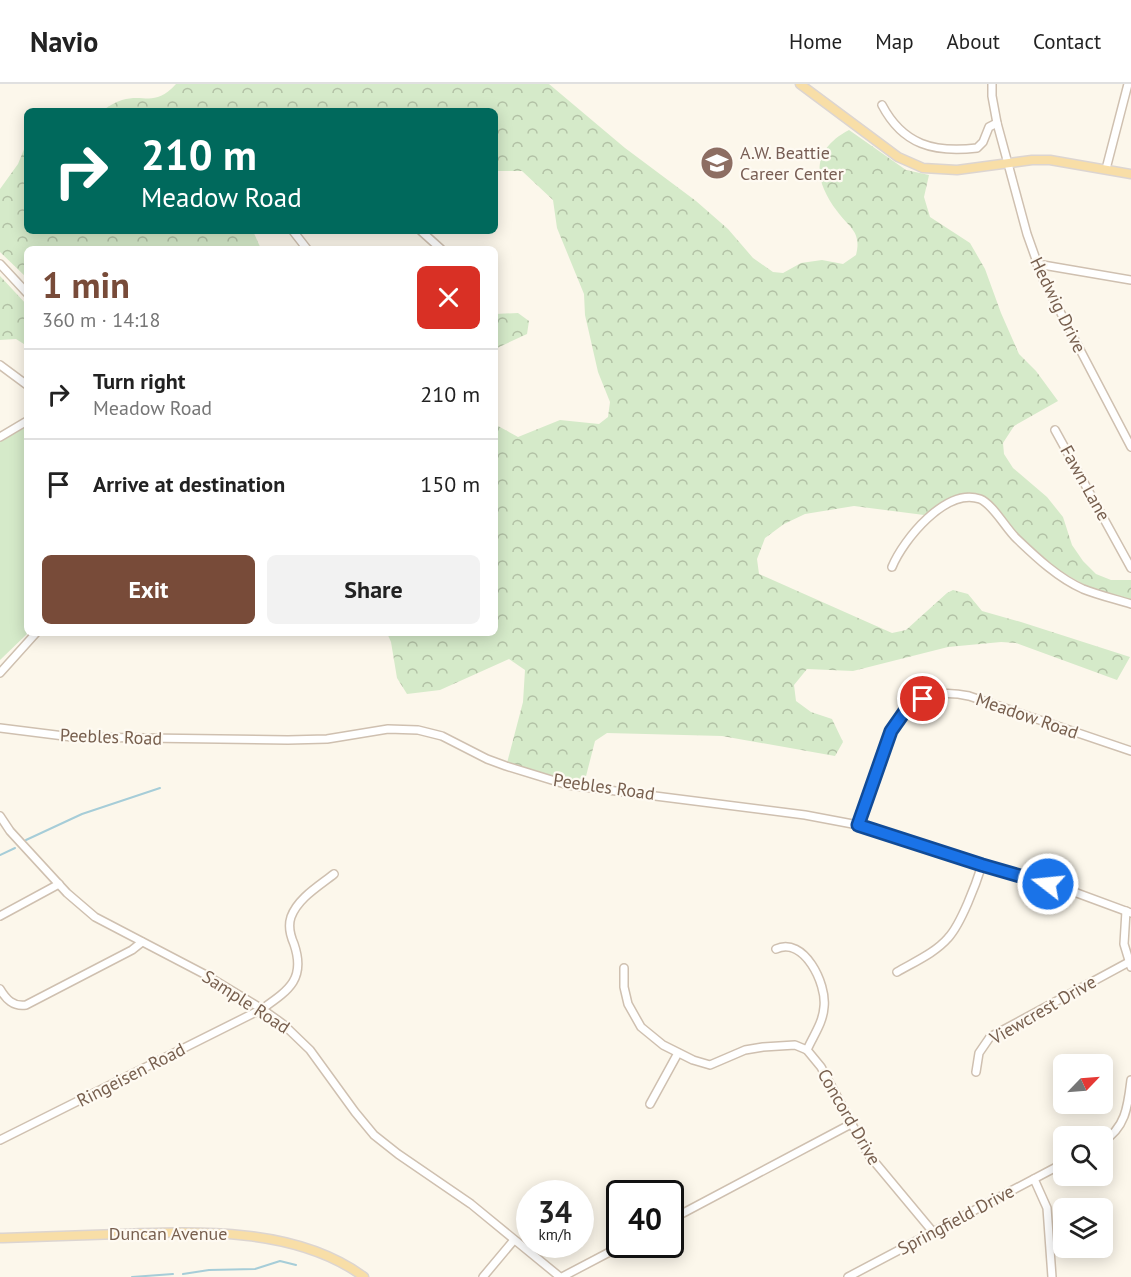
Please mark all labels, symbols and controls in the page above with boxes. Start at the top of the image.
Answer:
text: Navio [30,23,98,60]
text: Home [789,28,842,55]
text: Map [875,28,914,55]
text: About [947,28,1000,55]
text: Contact [1033,28,1101,55]
text: 210 m [141,127,257,182]
icon: right [42,132,120,210]
place label: A.W. Beattie Career Center [740,141,844,185]
school or university icon: A.W. Beattie Career Center [699,145,735,181]
text: Meadow Road [141,180,302,214]
street label: Hedwig Drive [1025,253,1092,356]
text: 1 min [42,261,130,308]
button: close [417,266,480,329]
text: 360 m · 14:18 [42,307,160,333]
text: Turn right [93,367,185,395]
icon: right [42,378,75,411]
text: 210 m [420,380,480,408]
text: Meadow Road [93,395,212,421]
street label: Fawn Lane [1055,441,1116,525]
icon: arrive [42,468,75,501]
text: Arrive at destination [93,470,285,498]
text: 150 m [420,470,480,498]
button: Exit [42,555,255,624]
button: Share [267,555,480,624]
pin [897,673,948,724]
icon: arrive [906,682,939,715]
street label: Meadow Road [973,687,1082,744]
street label: Peebles Road [60,723,162,750]
street label: Peebles Road [552,768,656,805]
position arrow [1016,852,1080,916]
street label: Sample Road [198,965,295,1038]
street label: Viewcrest Drive [985,970,1100,1050]
street label: Ringeisen Road [73,1037,189,1112]
north arrow [1053,1054,1113,1114]
map controls [1053,1054,1113,1258]
street label: Concord Drive [813,1064,886,1169]
button: search [1053,1126,1113,1186]
street label: Springfield Drive [894,1179,1018,1260]
speed limit sign: 40 [606,1180,684,1258]
text: 34 [538,1192,572,1231]
button: layers [1053,1198,1113,1258]
street label: Duncan Avenue [109,1222,227,1245]
text: km/h [539,1225,571,1244]

